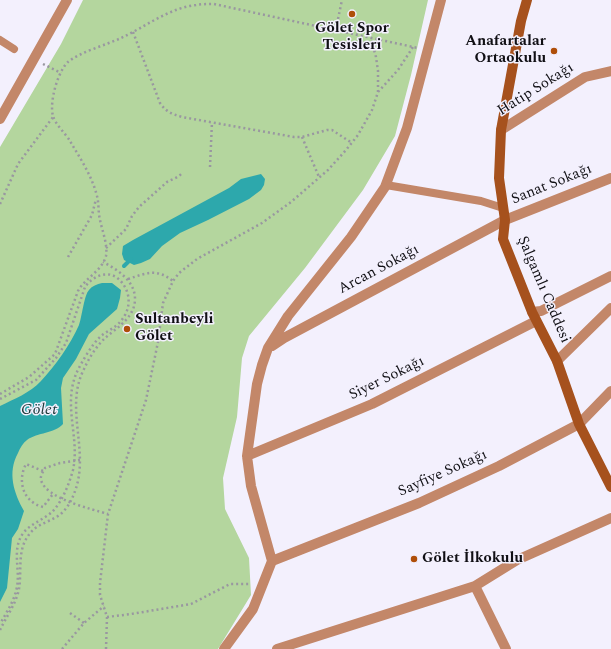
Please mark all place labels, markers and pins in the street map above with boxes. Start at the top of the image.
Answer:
marker: Gölet Spor Tesisleri [347,9,357,19]
place label: Gölet Spor Tesisleri [315,20,389,55]
place label: Anafartalar Ortaokulu [465,33,546,68]
marker: Anafartalar Ortaokulu [549,46,559,56]
place label: Sultanbeyli Gölet [135,311,214,346]
marker: Sultanbeyli Gölet [122,324,132,334]
place label: Gölet İlkokulu [422,550,523,568]
marker: Gölet İlkokulu [409,554,419,564]

